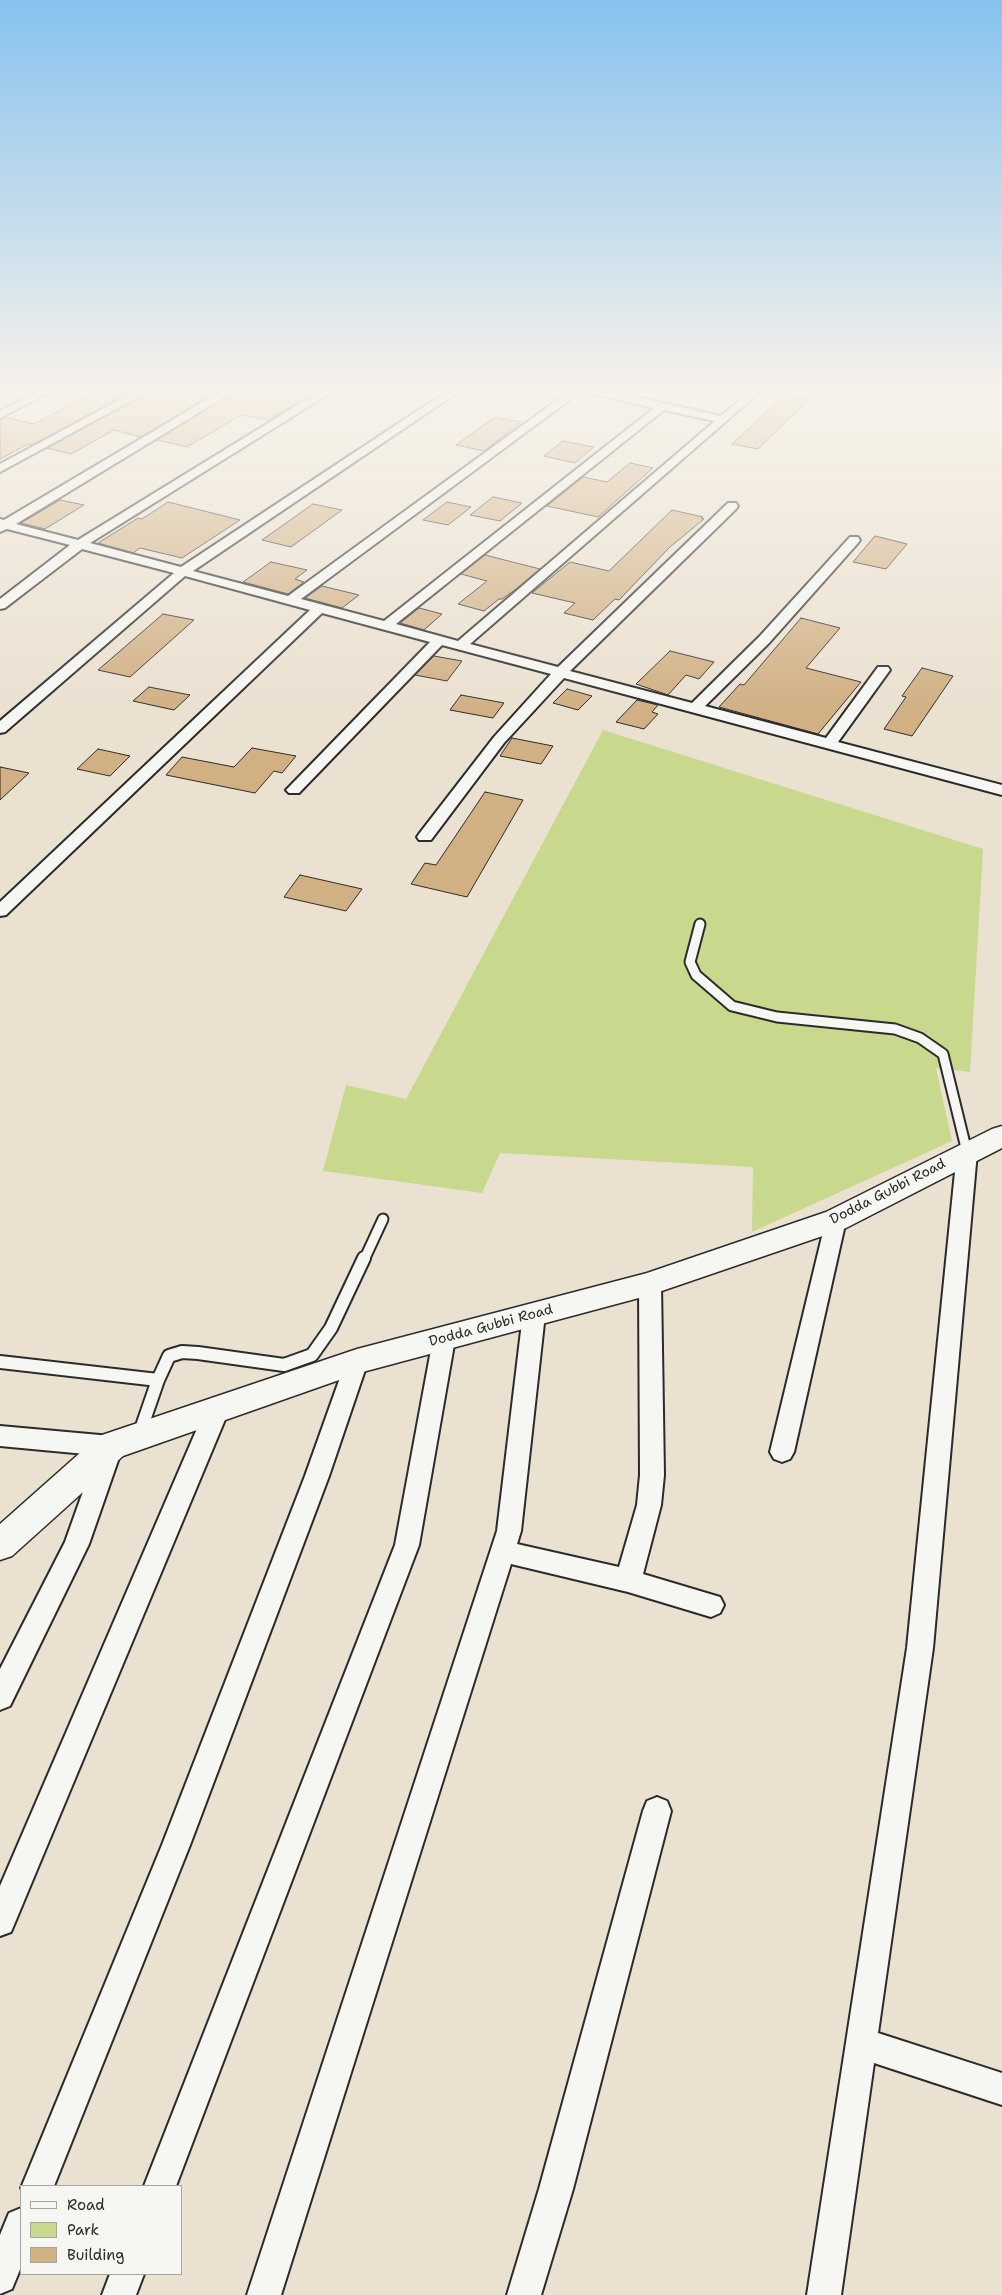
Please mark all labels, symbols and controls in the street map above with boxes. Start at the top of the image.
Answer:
street label: Dodda Gubbi Road [827,1156,949,1228]
street label: Dodda Gubbi Road [427,1301,555,1351]
legend [20,2185,182,2275]
text: Road [67,2195,105,2215]
text: Park [67,2220,99,2240]
text: Building [67,2245,124,2265]

